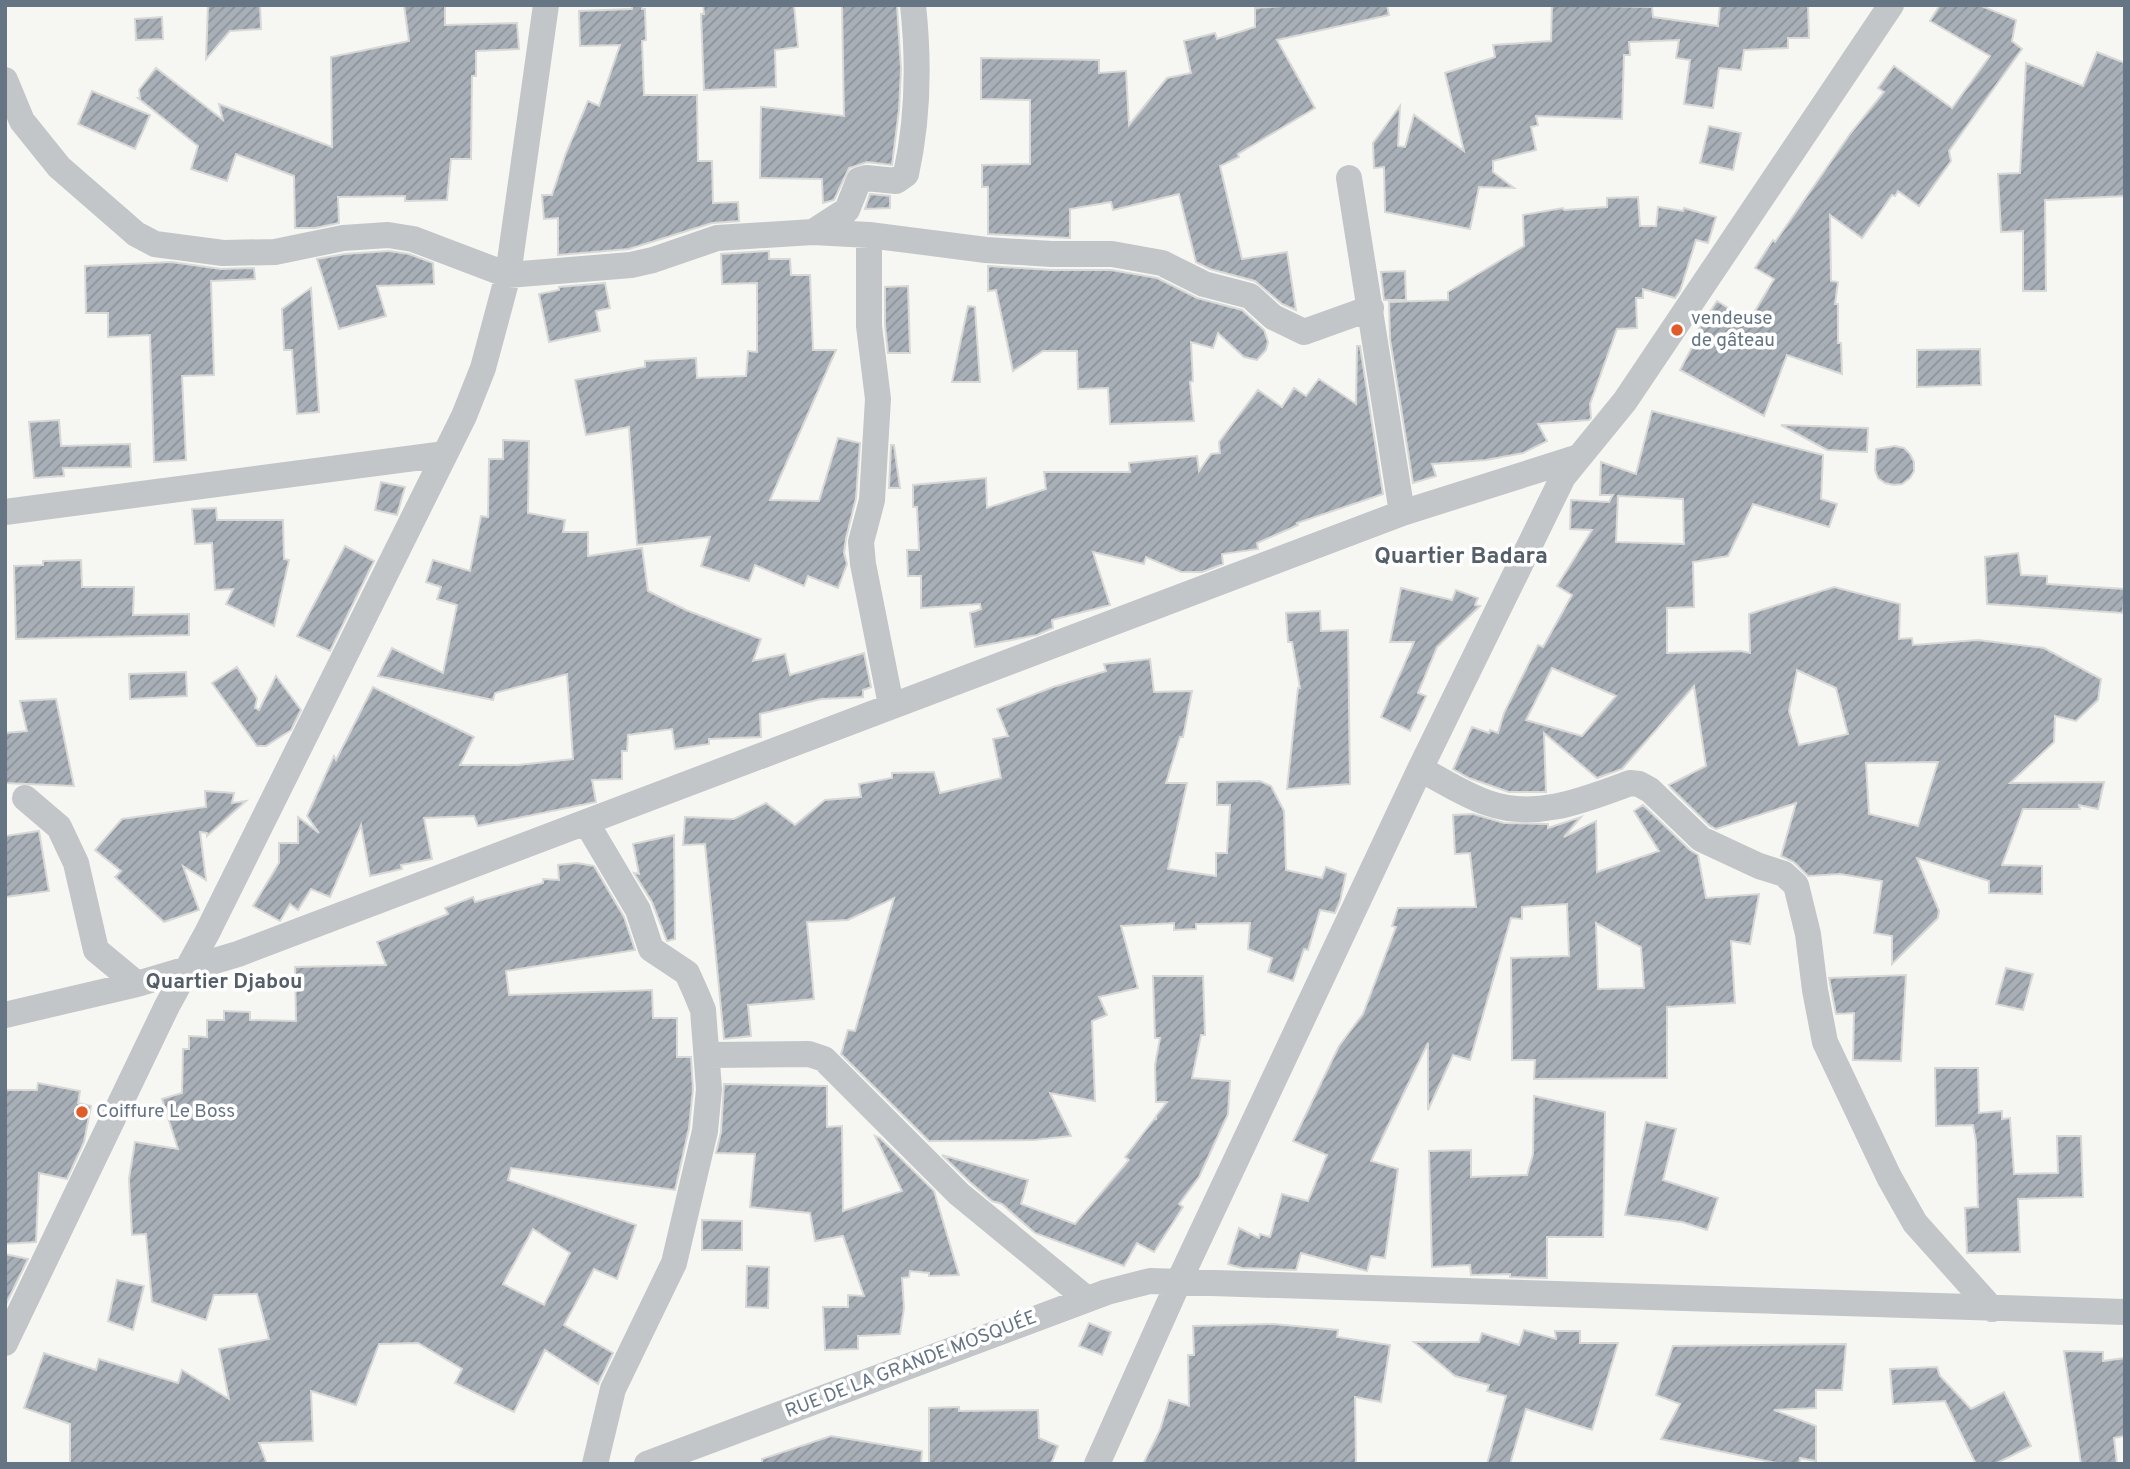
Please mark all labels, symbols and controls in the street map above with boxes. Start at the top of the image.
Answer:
place label: vendeuse de gâteau [1691,307,1775,353]
marker: vendeuse de gâteau [1669,322,1685,338]
district label: Quartier Badara [1374,543,1548,572]
district label: Quartier Djabou [146,969,302,996]
place label: Coiffure Le Boss [96,1100,235,1124]
marker: Coiffure Le Boss [74,1104,90,1120]
street label: RUE DE LA GRANDE MOSQUÉE [781,1305,1040,1424]

